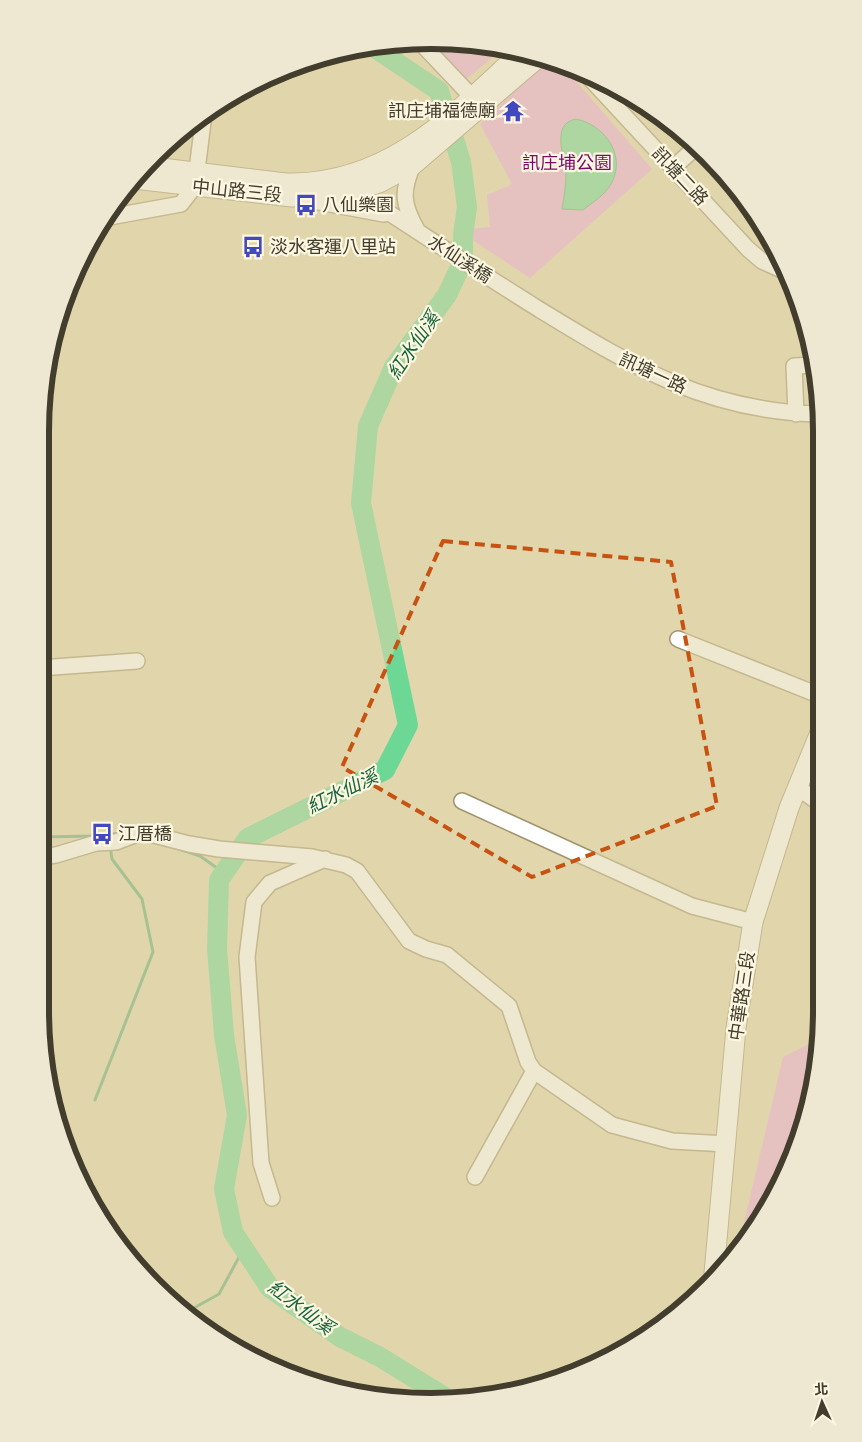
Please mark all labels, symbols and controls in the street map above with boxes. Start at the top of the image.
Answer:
temple icon: 訊庄埔福德廟 [500,98,526,124]
place label: 訊庄埔福德廟 [388,101,496,121]
street label: 訊塘二路 [648,143,712,209]
park label: 訊庄埔公園 [522,153,612,173]
street label: 中山路三段 [191,176,283,206]
bus stop icon: 八仙樂園 [293,192,319,218]
place label: 八仙樂園 [322,195,394,215]
street label: 水仙溪橋 [424,231,496,287]
bus stop icon: 淡水客運八里站 [240,234,266,260]
place label: 淡水客運八里站 [270,237,396,257]
water label: 紅水仙溪 [383,305,445,383]
street label: 訊塘一路 [616,349,690,397]
water label: 紅水仙溪 [303,764,384,818]
bus stop icon: 江厝橋 [89,821,115,847]
place label: 江厝橋 [118,824,172,844]
street label: 中華路三段 [726,950,758,1042]
water label: 紅水仙溪 [264,1276,340,1340]
north arrow [797,1377,847,1427]
text: 北 [814,1381,829,1397]

